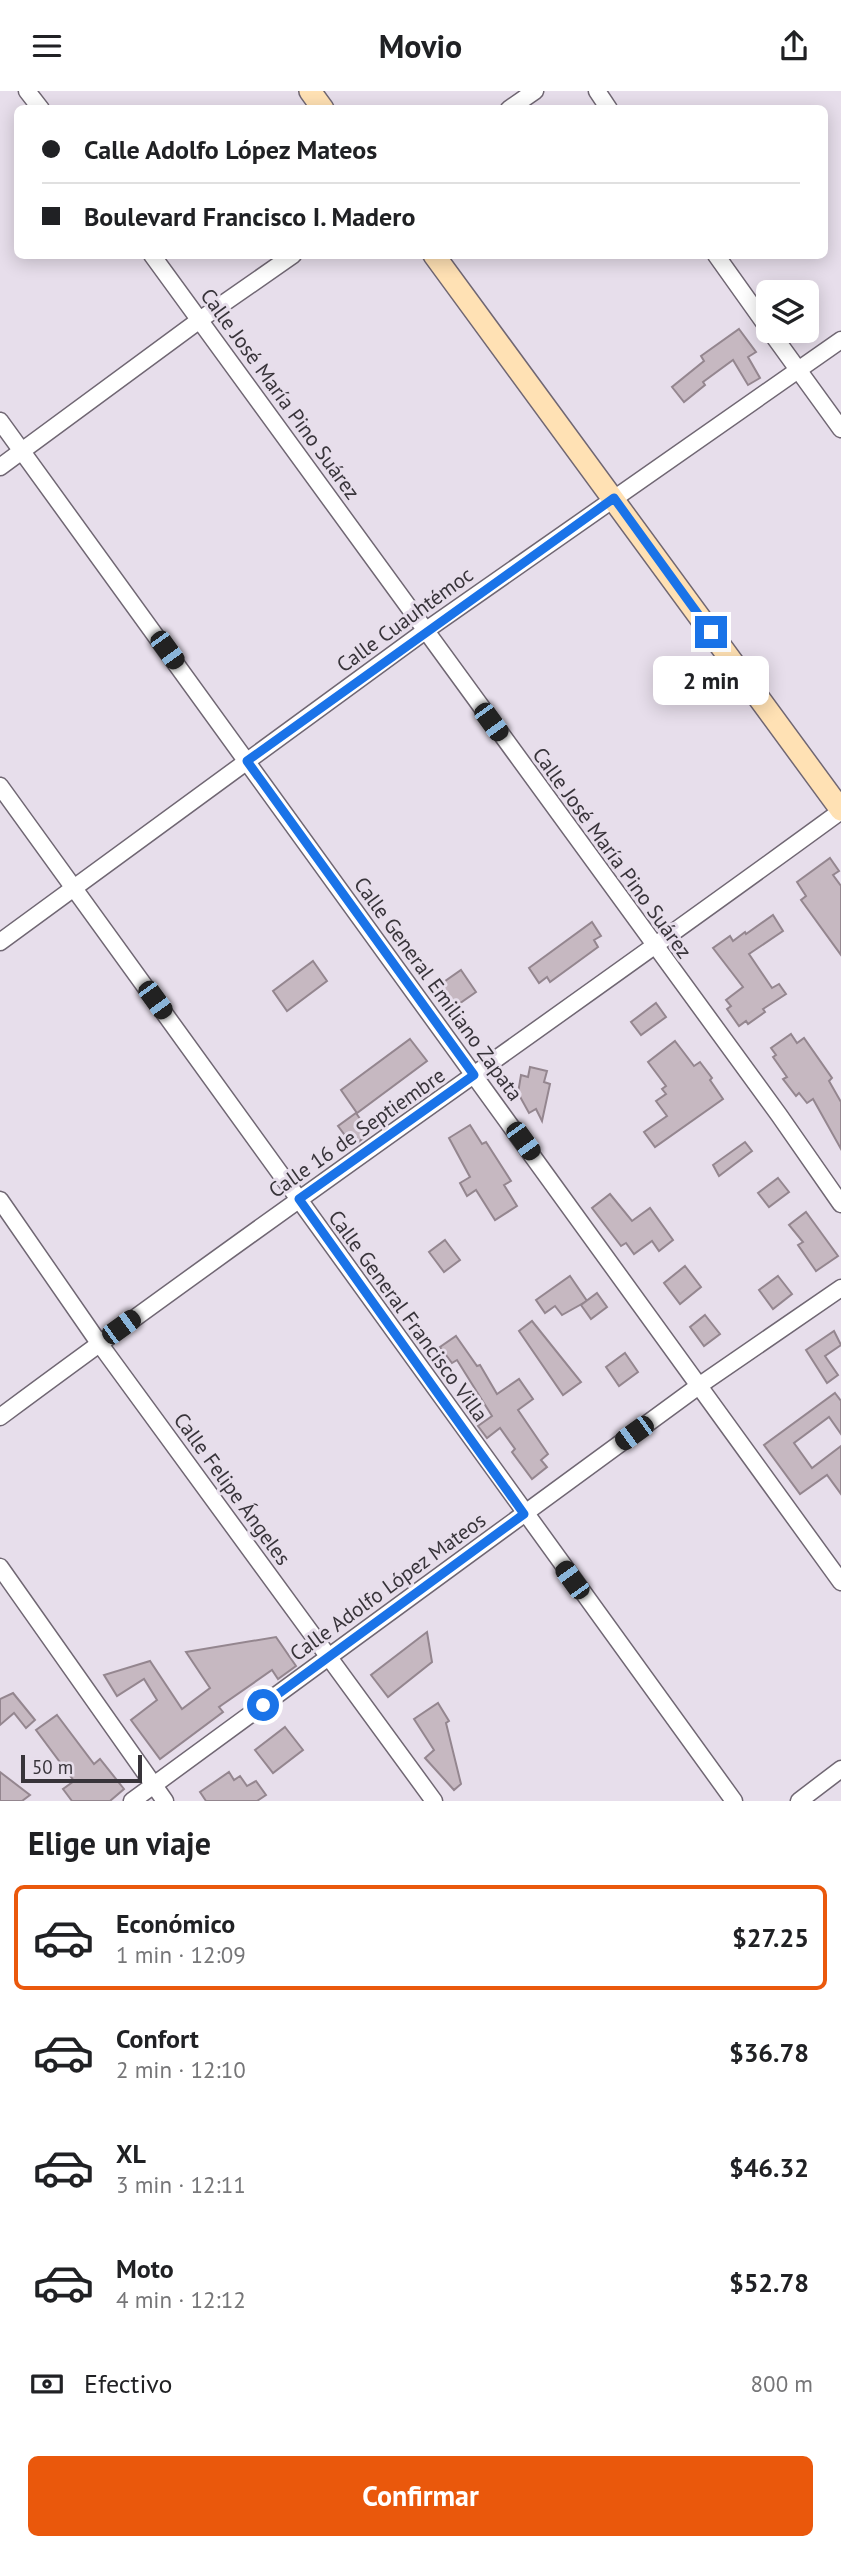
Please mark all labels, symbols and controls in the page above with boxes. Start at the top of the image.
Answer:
text: Movio [379,25,462,67]
icon: menu [28,27,66,65]
icon: share [775,27,813,65]
text: Calle Adolfo López Mateos [84,133,377,166]
text: Boulevard Francisco I. Madero [84,200,415,233]
map controls [756,280,819,343]
button: layers [756,280,819,343]
street label: Calle José María Pino Suárez [195,283,366,505]
street label: Calle Cuauhtémoc [331,561,478,678]
route end [695,616,727,648]
car [147,627,188,673]
callout: 2 min [653,657,769,705]
text: 2 min [683,666,739,695]
car [471,699,512,745]
street label: Calle José María Pino Suárez [527,742,698,964]
street label: Calle General Emiliano Zapata [348,871,529,1106]
car [135,977,176,1023]
street label: Calle 16 de Septiembre [263,1061,450,1204]
car [503,1118,544,1164]
street label: Calle General Francisco Villa [323,1205,494,1427]
car [98,1306,145,1348]
street label: Calle Felipe Ángeles [168,1407,297,1570]
car [611,1412,658,1454]
street label: Calle Adolfo López Mateos [284,1506,491,1667]
car [552,1557,593,1603]
route start [247,1689,279,1721]
scale bar [21,1752,142,1784]
text: 50 m [32,1755,73,1779]
text: Elige un viaje [28,1822,211,1864]
icon: car [32,1906,95,1969]
text: Económico [116,1907,235,1940]
text: $27.25 [732,1921,809,1954]
text: 1 min · 12:09 [116,1940,246,1969]
icon: car [32,2021,95,2084]
text: Confort [116,2022,199,2055]
text: $36.78 [729,2036,809,2069]
text: 2 min · 12:10 [116,2055,246,2084]
icon: car [32,2136,95,2199]
text: XL [116,2137,146,2170]
text: $46.32 [729,2151,809,2184]
text: 3 min · 12:11 [116,2170,246,2199]
icon: car [32,2251,95,2314]
text: Moto [116,2252,174,2285]
text: $52.78 [729,2266,809,2299]
text: 4 min · 12:12 [116,2285,246,2314]
icon: cash [28,2365,66,2403]
text: Efectivo [84,2367,173,2400]
text: 800 m [751,2369,813,2398]
button: Confirmar [28,2456,813,2536]

